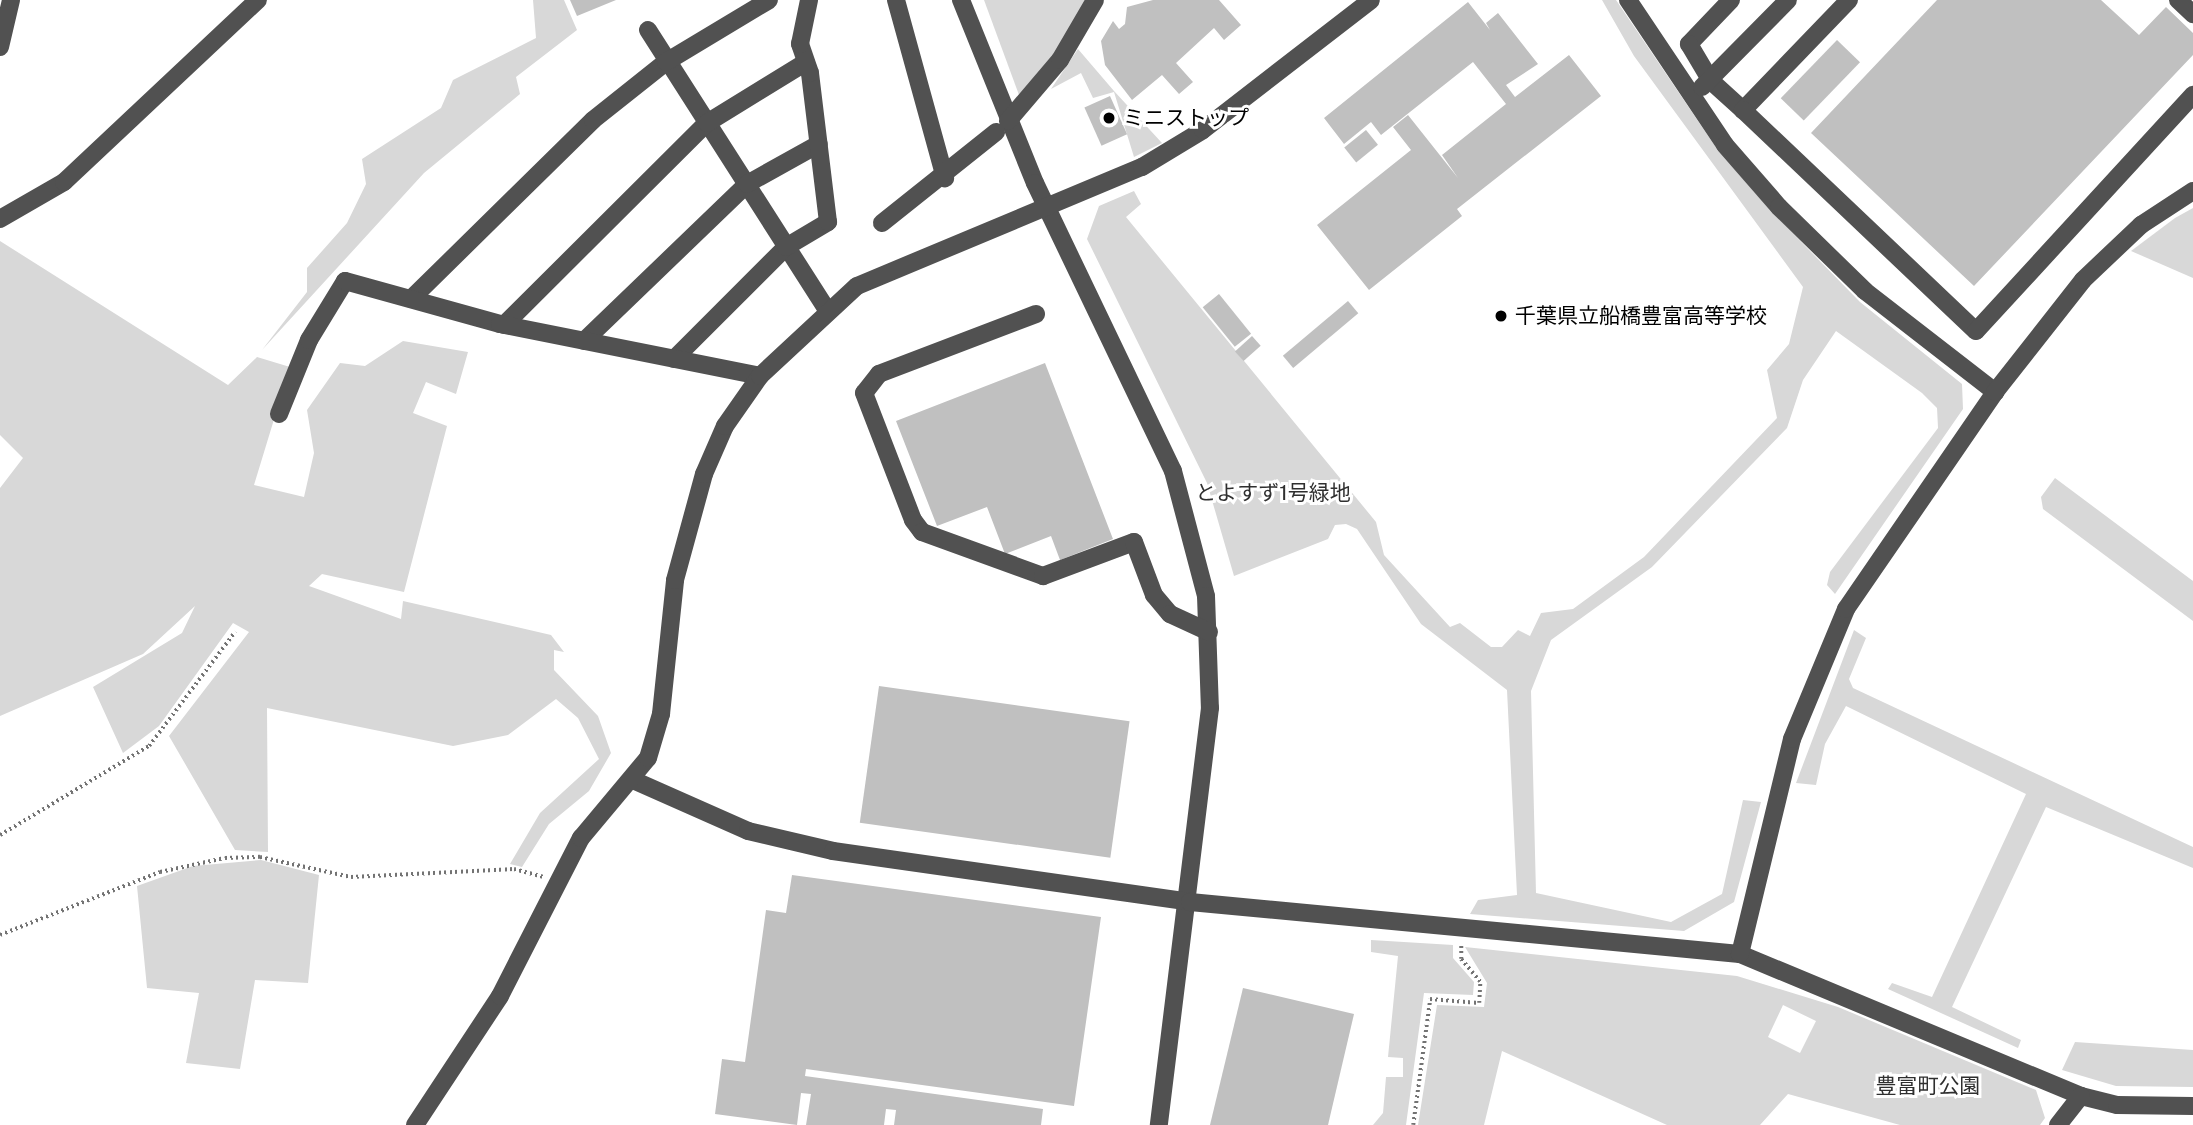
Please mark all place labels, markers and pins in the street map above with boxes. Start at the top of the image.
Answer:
place label: ミニストップ [1123,105,1249,131]
marker: ミニストップ [1101,110,1117,126]
place label: 千葉県立船橋豊富高等学校 [1515,303,1767,329]
marker: 千葉県立船橋豊富高等学校 [1493,308,1509,324]

